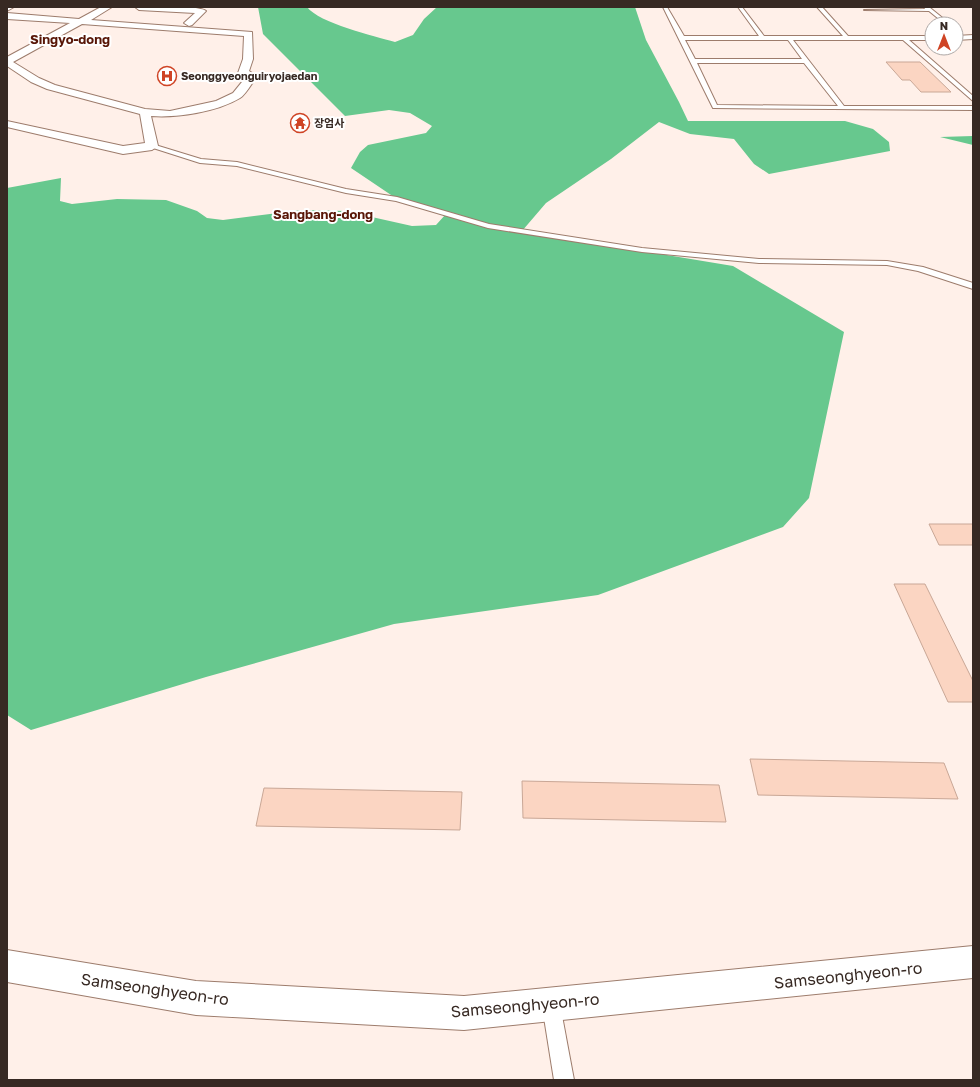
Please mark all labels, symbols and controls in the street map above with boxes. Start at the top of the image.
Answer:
north arrow [924,16,964,56]
text: N [940,19,948,32]
district label: Singyo-dong [30,31,110,47]
hospital icon: Seonggyeonguiryojaedan [156,65,178,87]
place label: Seonggyeonguiryojaedan [181,69,318,82]
temple icon: 장엄사 [289,112,311,134]
place label: 장엄사 [314,116,344,129]
district label: Sangbang-dong [273,206,373,222]
street label: Samseonghyeon-ro [773,957,923,993]
street label: Samseonghyeon-ro [80,969,230,1009]
street label: Samseonghyeon-ro [450,989,600,1021]

